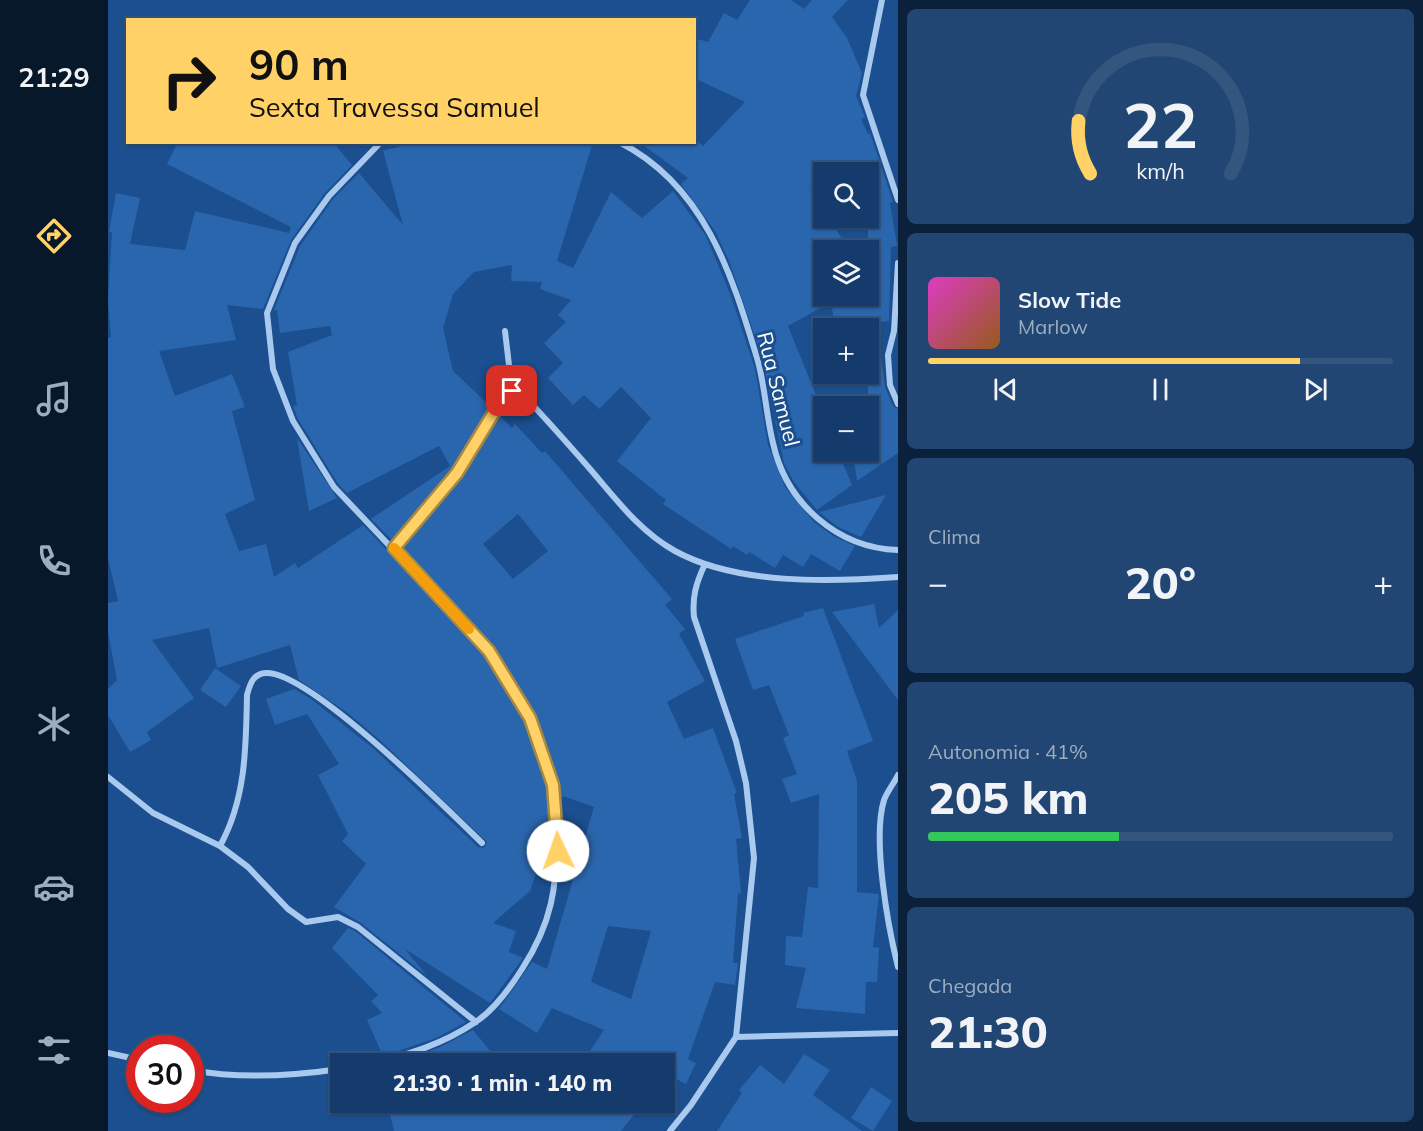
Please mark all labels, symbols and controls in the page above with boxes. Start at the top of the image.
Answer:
text: 90 m [249,38,349,91]
icon: right [150,42,228,120]
text: 21:29 [18,60,90,94]
text: 22 [1123,85,1198,164]
text: Sexta Travessa Samuel [249,90,540,124]
text: km/h [1136,157,1185,184]
map controls [813,162,879,462]
button: search [813,162,879,228]
icon: directions [33,215,75,257]
button: layers [813,240,879,306]
text: Slow Tide [1018,286,1121,314]
text: Marlow [1018,314,1088,339]
button: + [813,318,879,384]
street label: Rua Samuel [752,329,806,449]
pin [486,365,537,416]
icon: previous [989,373,1022,406]
icon: pause [1144,373,1177,406]
icon: next [1299,373,1332,406]
icon: arrive [495,374,528,407]
icon: music [33,378,75,420]
button: − [813,396,879,462]
text: Clima [928,524,981,549]
icon: phone [33,540,75,582]
text: 20° [1125,554,1196,610]
text: − [928,562,948,603]
text: + [1373,562,1393,603]
icon: climate [33,703,75,745]
text: Autonomia · 41% [928,739,1088,764]
text: 205 km [928,769,1089,825]
position arrow [526,819,590,883]
icon: car [33,866,75,908]
text: Chegada [928,973,1012,998]
text: 21:30 [928,1003,1048,1059]
icon: filters [33,1029,75,1071]
speed limit sign: 30 [126,1035,204,1113]
text: 21:30 · 1 min · 140 m [393,1069,612,1097]

